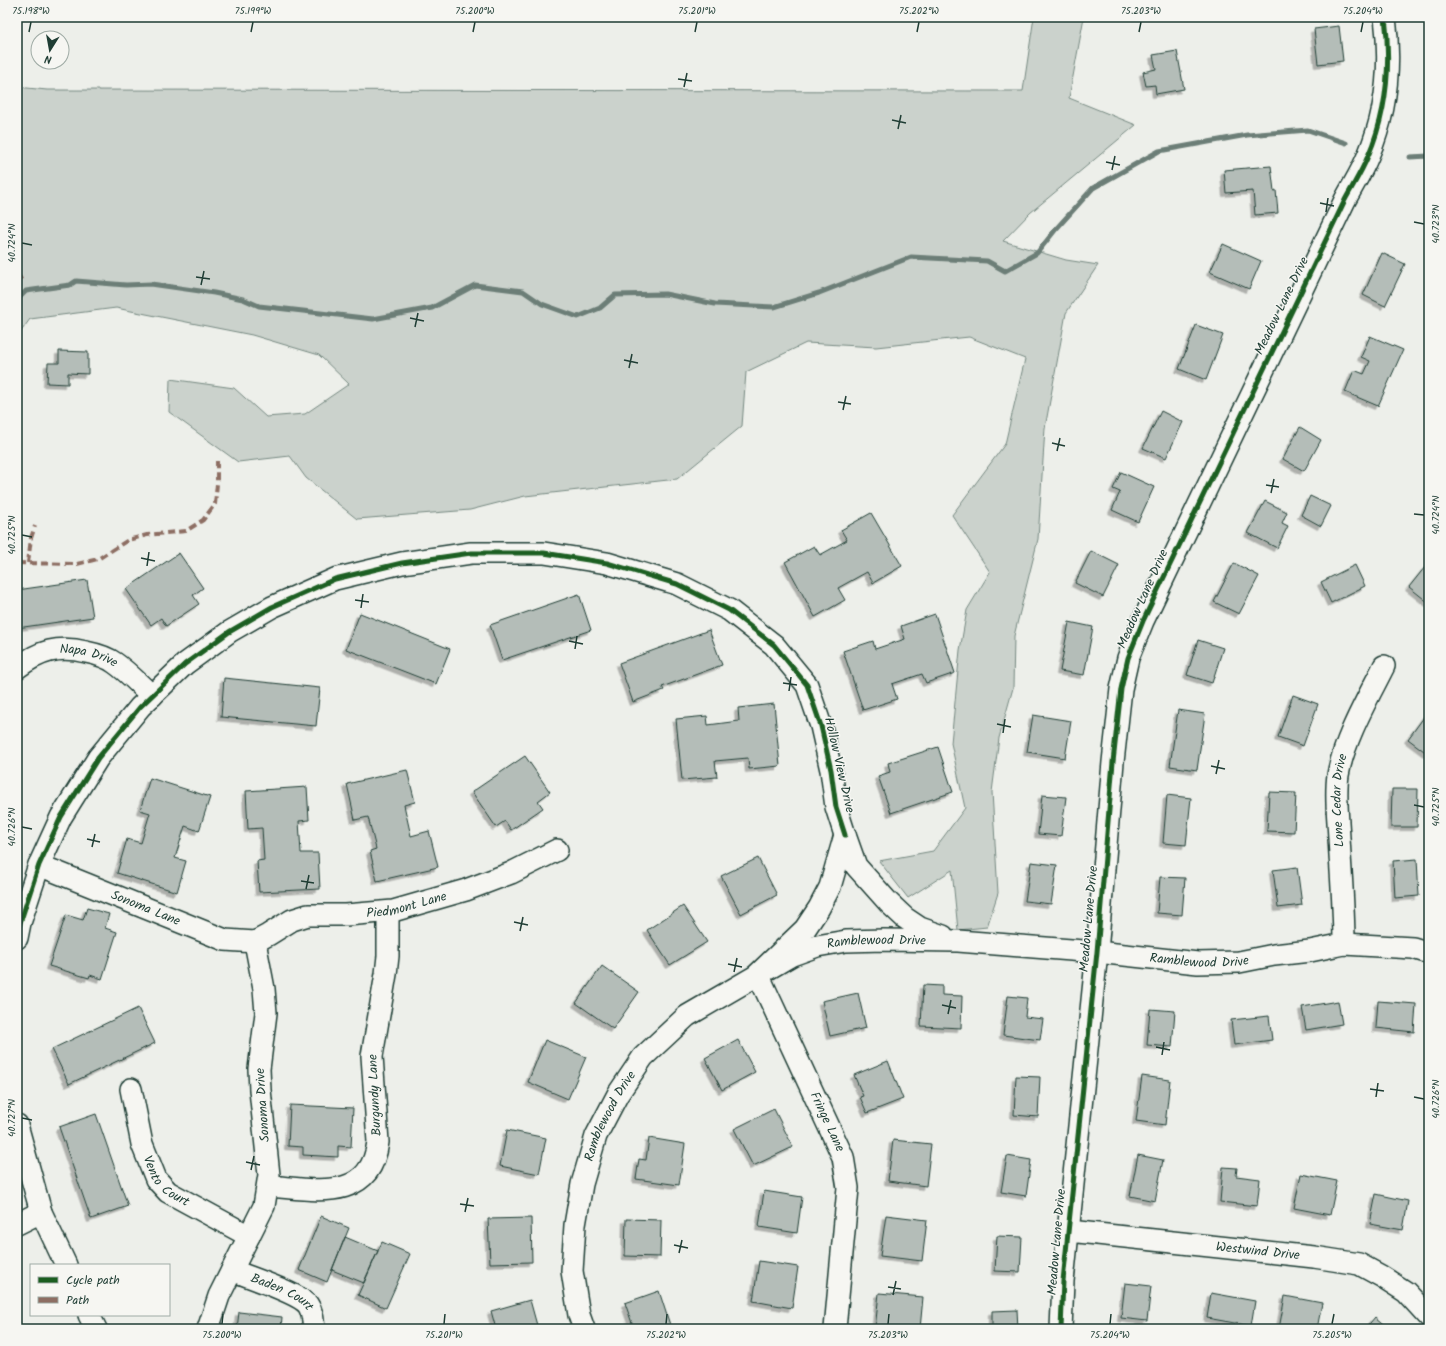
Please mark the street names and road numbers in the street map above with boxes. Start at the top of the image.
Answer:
street label: Meadow Lane Drive [1249,253,1315,359]
street label: Meadow Lane Drive [1112,546,1174,652]
street label: Napa Drive [59,639,123,673]
street label: Hollow View Drive [818,715,860,815]
street label: Lone Cedar Drive [1326,751,1353,848]
street label: Meadow Lane Drive [1074,865,1104,973]
street label: Sonoma Lane [108,885,184,932]
street label: Piedmont Lane [366,886,449,924]
street label: Ramblewood Drive [825,929,926,955]
street label: Ramblewood Drive [1149,947,1251,973]
street label: Burgundy Lane [362,1053,388,1136]
street label: Ramblewood Drive [579,1066,641,1164]
street label: Sonoma Drive [250,1067,276,1143]
street label: Fringe Lane [804,1088,850,1156]
street label: Vento Court [137,1152,194,1213]
street label: Meadow Lane Drive [1042,1188,1072,1296]
street label: Westwind Drive [1215,1236,1301,1266]
street label: Baden Court [248,1268,320,1315]

